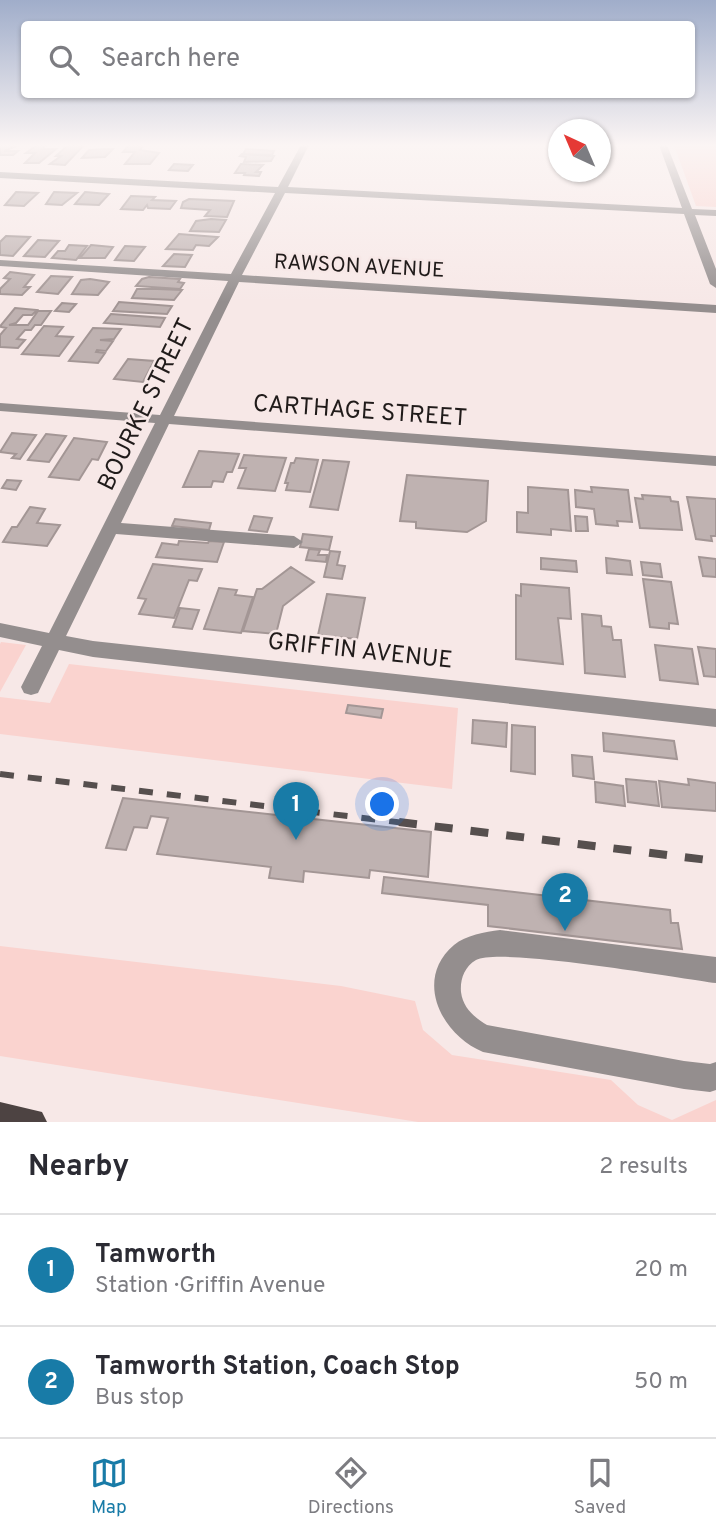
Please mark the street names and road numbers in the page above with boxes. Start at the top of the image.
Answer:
street label: RAWSON AVENUE [273,249,445,285]
street label: BOURKE STREET [92,314,202,496]
street label: CARTHAGE STREET [252,390,468,434]
street label: GRIFFIN AVENUE [266,627,454,677]

